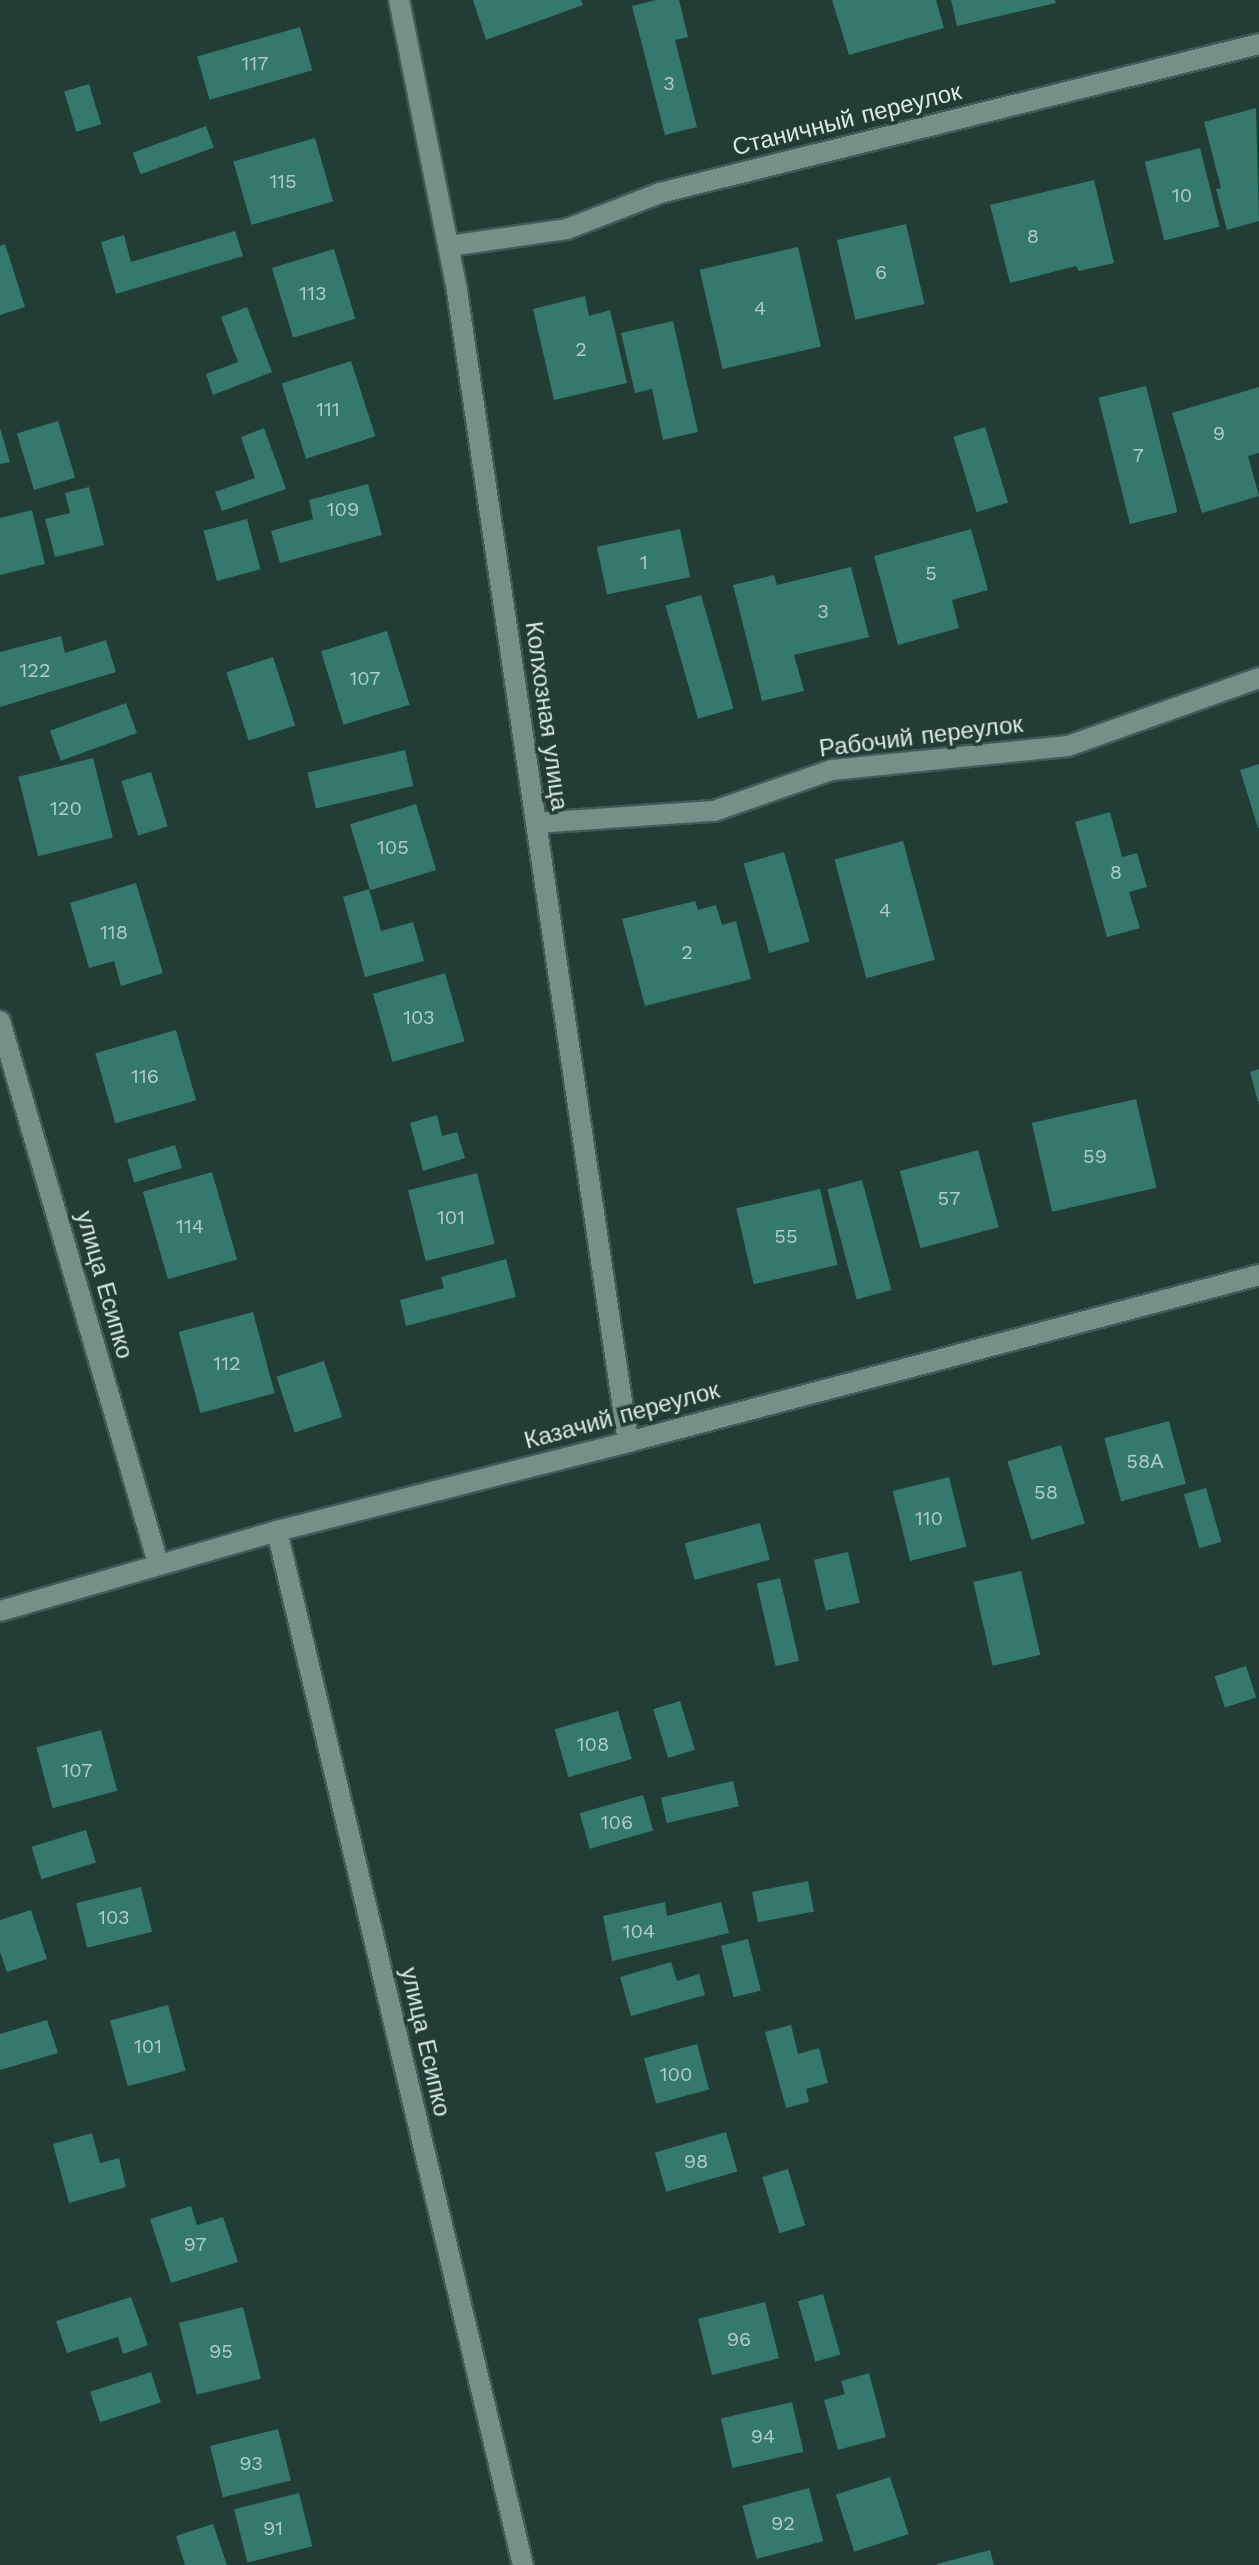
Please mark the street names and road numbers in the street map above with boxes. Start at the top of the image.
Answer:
street label: Станичный переулок [729,78,965,162]
street label: Колхозная улица [518,620,574,812]
street label: Рабочий переулок [818,710,1024,764]
street label: улица Есипко [69,1208,139,1362]
street label: Казачий переулок [521,1376,723,1456]
street label: улица Есипко [394,1965,456,2119]

